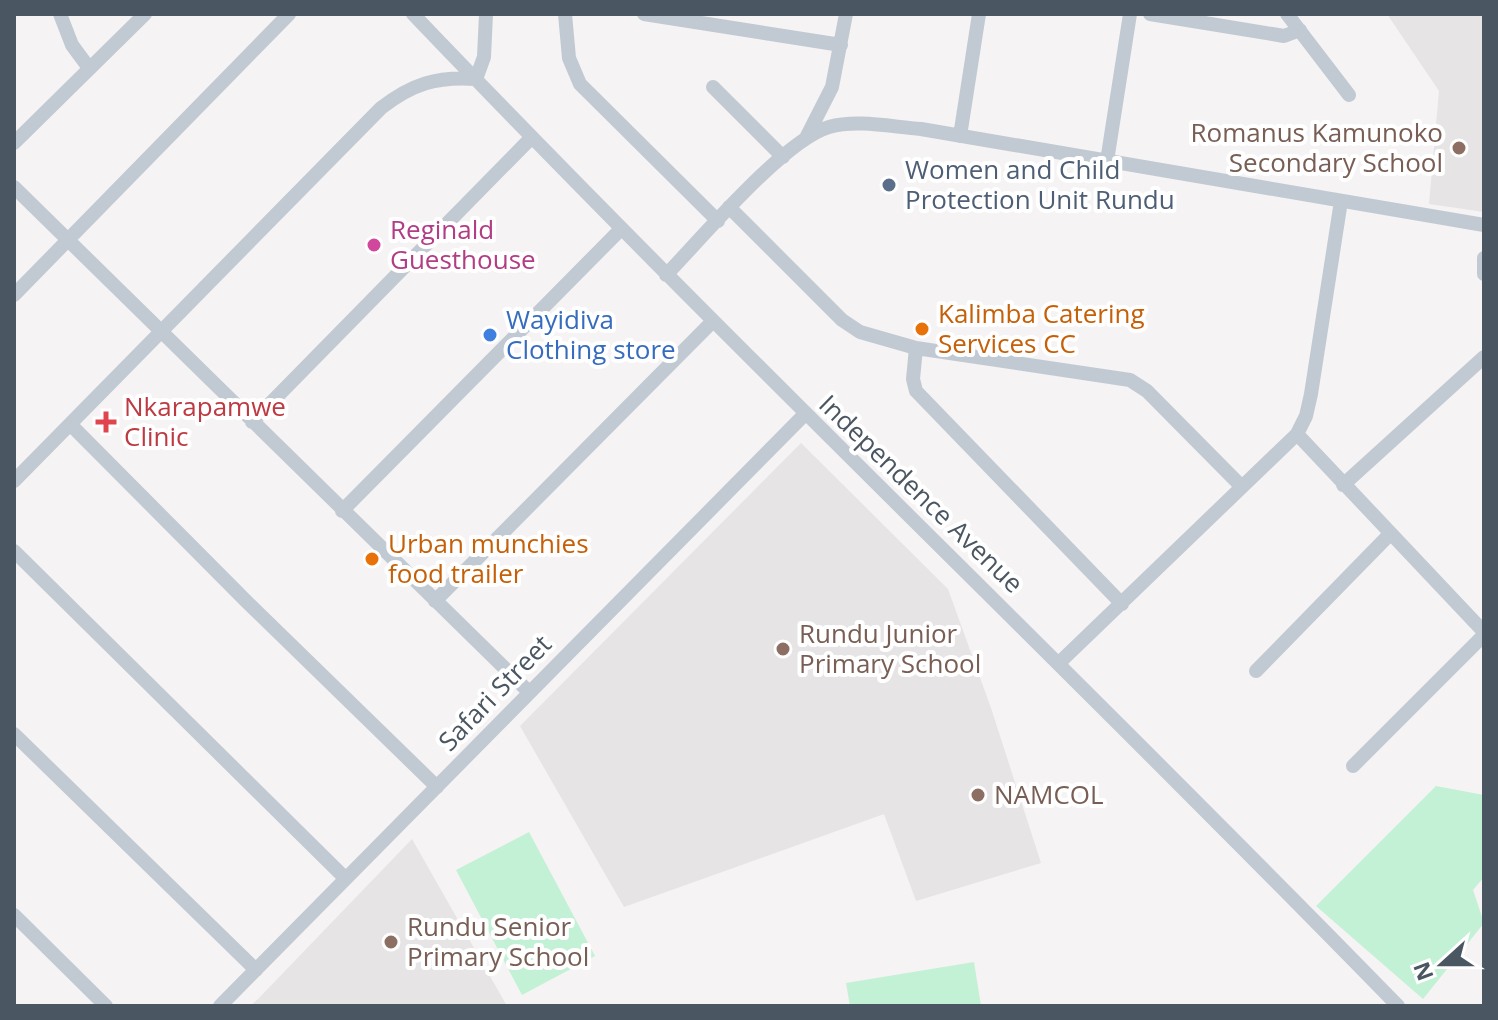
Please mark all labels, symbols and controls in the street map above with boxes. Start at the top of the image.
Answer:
place label: Romanus Kamunoko Secondary School [1190,114,1443,180]
marker: Romanus Kamunoko Secondary School [1450,139,1468,157]
place label: Women and Child Protection Unit Rundu [905,151,1175,217]
marker: Women and Child Protection Unit Rundu [880,176,898,194]
place label: Reginald Guesthouse [390,211,536,277]
marker: Reginald Guesthouse [365,236,383,254]
place label: Kalimba Catering Services CC [938,295,1145,361]
place label: Wayidiva Clothing store [506,301,676,367]
marker: Kalimba Catering Services CC [913,320,931,338]
marker: Wayidiva Clothing store [481,326,499,344]
street label: Independence Avenue [812,386,1032,600]
place label: Nkarapamwe Clinic [124,388,286,454]
marker: Nkarapamwe Clinic [95,411,117,433]
place label: Urban munchies food trailer [388,525,589,591]
marker: Urban munchies food trailer [363,550,381,568]
place label: Rundu Junior Primary School [799,615,981,681]
street label: Safari Street [430,626,559,758]
marker: Rundu Junior Primary School [774,640,792,658]
place label: NAMCOL [994,776,1104,812]
marker: NAMCOL [969,786,987,804]
place label: Rundu Senior Primary School [407,908,589,974]
north arrow [1402,924,1482,1004]
marker: Rundu Senior Primary School [382,933,400,951]
text: N [1405,958,1440,985]

